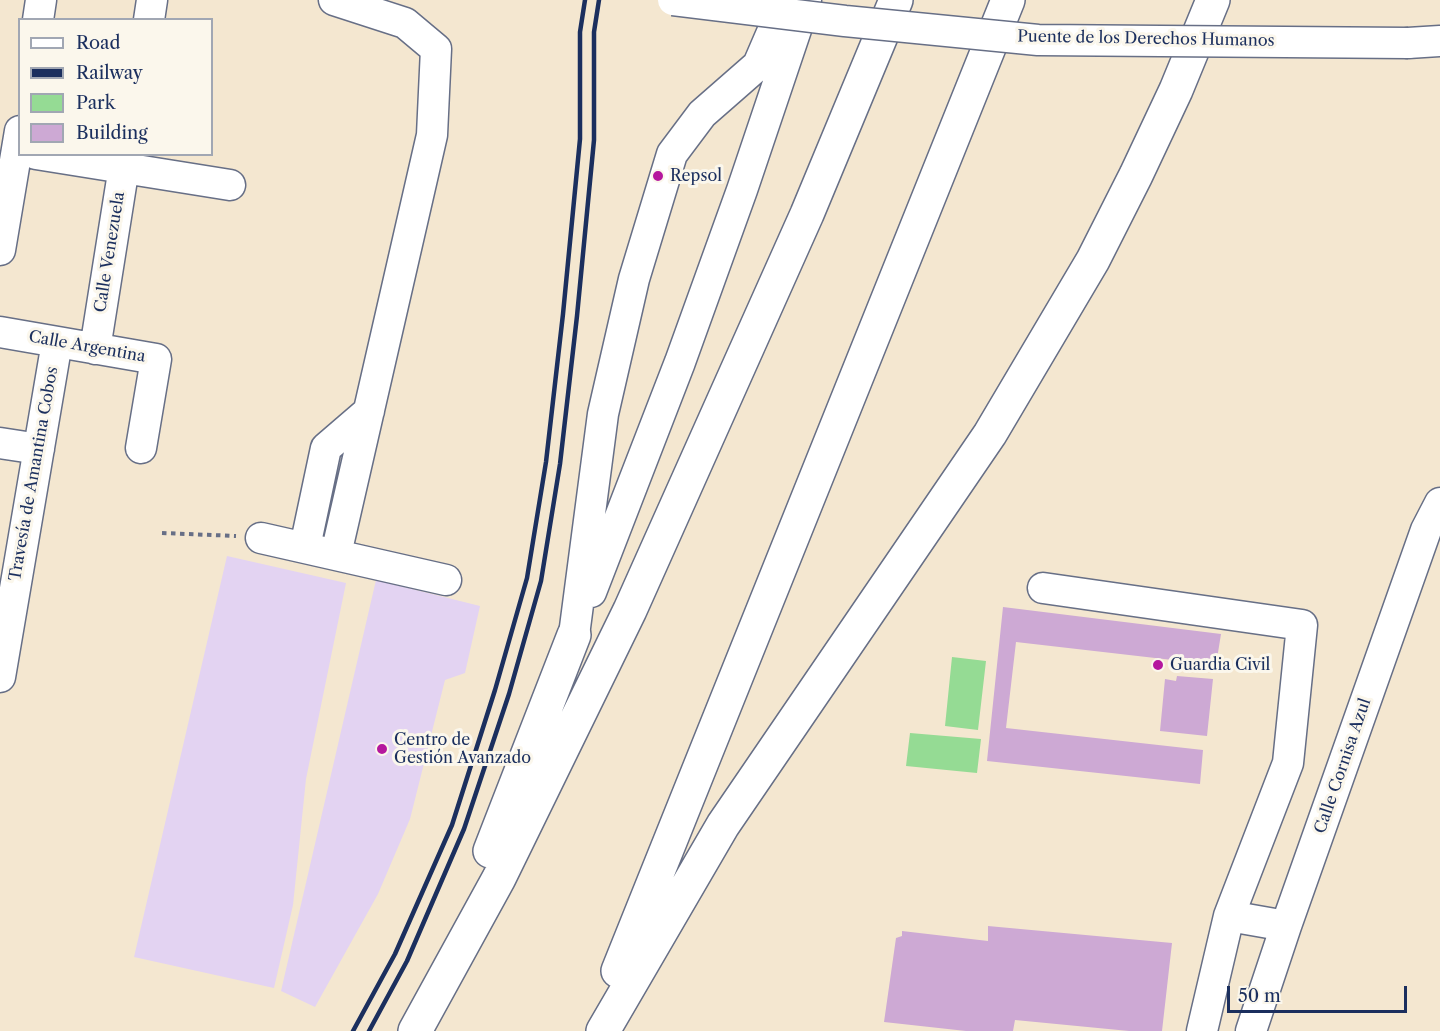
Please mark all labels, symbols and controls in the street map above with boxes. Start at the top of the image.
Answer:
legend [18,18,213,156]
street label: Puente de los Derechos Humanos [1017,27,1275,51]
text: Road [76,32,121,54]
text: Railway [76,62,143,84]
text: Park [76,92,115,114]
text: Building [76,122,148,144]
place label: Repsol [670,166,722,186]
marker: Repsol [651,169,665,183]
street label: Calle Venezuela [91,190,129,314]
street label: Calle Argentina [27,327,147,367]
street label: Travesía de Amantina Cobos [6,365,62,583]
place label: Guardia Civil [1170,655,1270,675]
marker: Guardia Civil [1151,658,1165,672]
street label: Calle Cornisa Azul [1311,696,1375,836]
place label: Centro de Gestión Avanzado [394,730,531,768]
marker: Centro de Gestión Avanzado [375,742,389,756]
scale bar [1230,974,1410,1012]
text: 50 m [1238,985,1281,1007]

